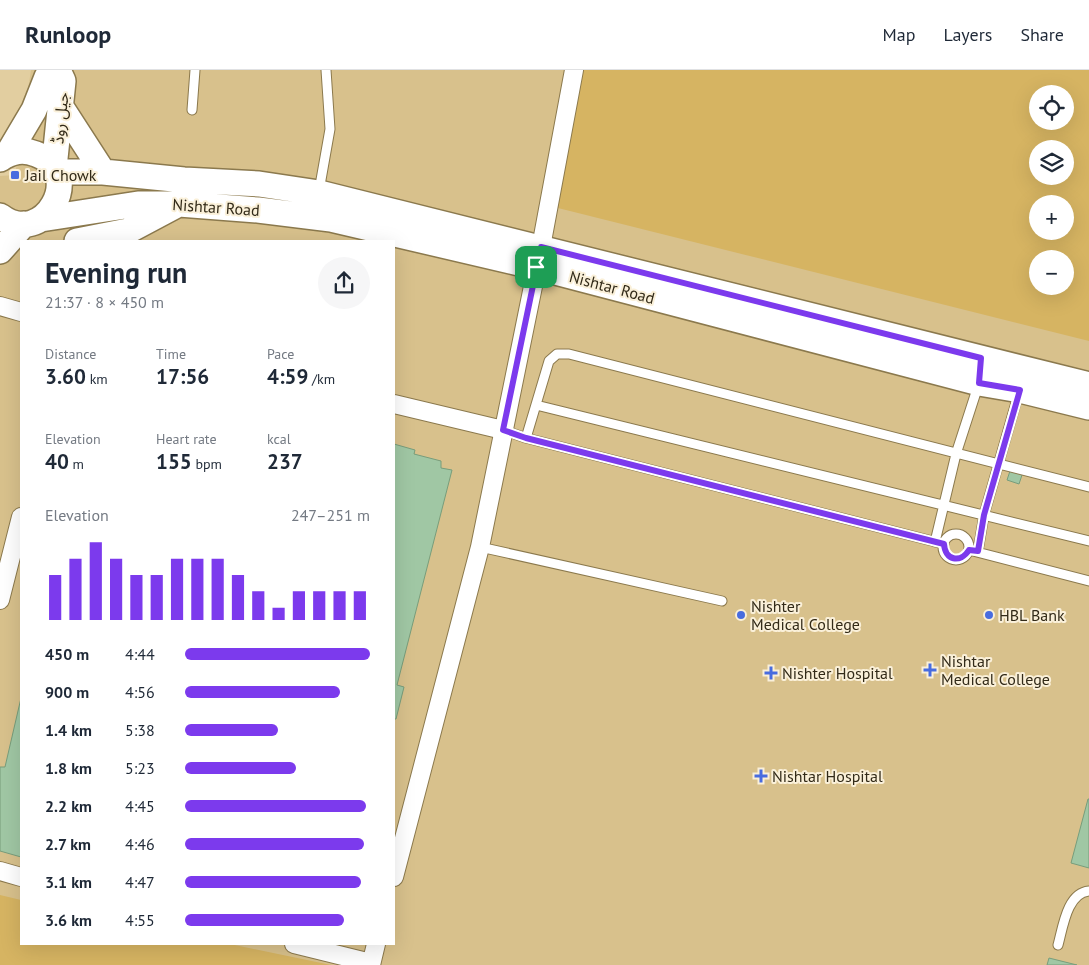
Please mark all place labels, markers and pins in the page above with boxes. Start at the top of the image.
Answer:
place label: Jail Chowk [24,165,97,185]
marker: Jail Chowk [9,169,21,181]
pin [515,246,557,288]
place label: Nishter Medical College [751,596,860,634]
place label: HBL Bank [999,605,1065,625]
marker: Nishter Medical College [735,609,747,621]
marker: HBL Bank [983,609,995,621]
place label: Nishtar Medical College [941,651,1050,689]
place label: Nishter Hospital [782,663,893,683]
marker: Nishtar Medical College [923,663,937,677]
marker: Nishter Hospital [764,666,778,680]
place label: Nishtar Hospital [772,766,883,786]
marker: Nishtar Hospital [754,769,768,783]

